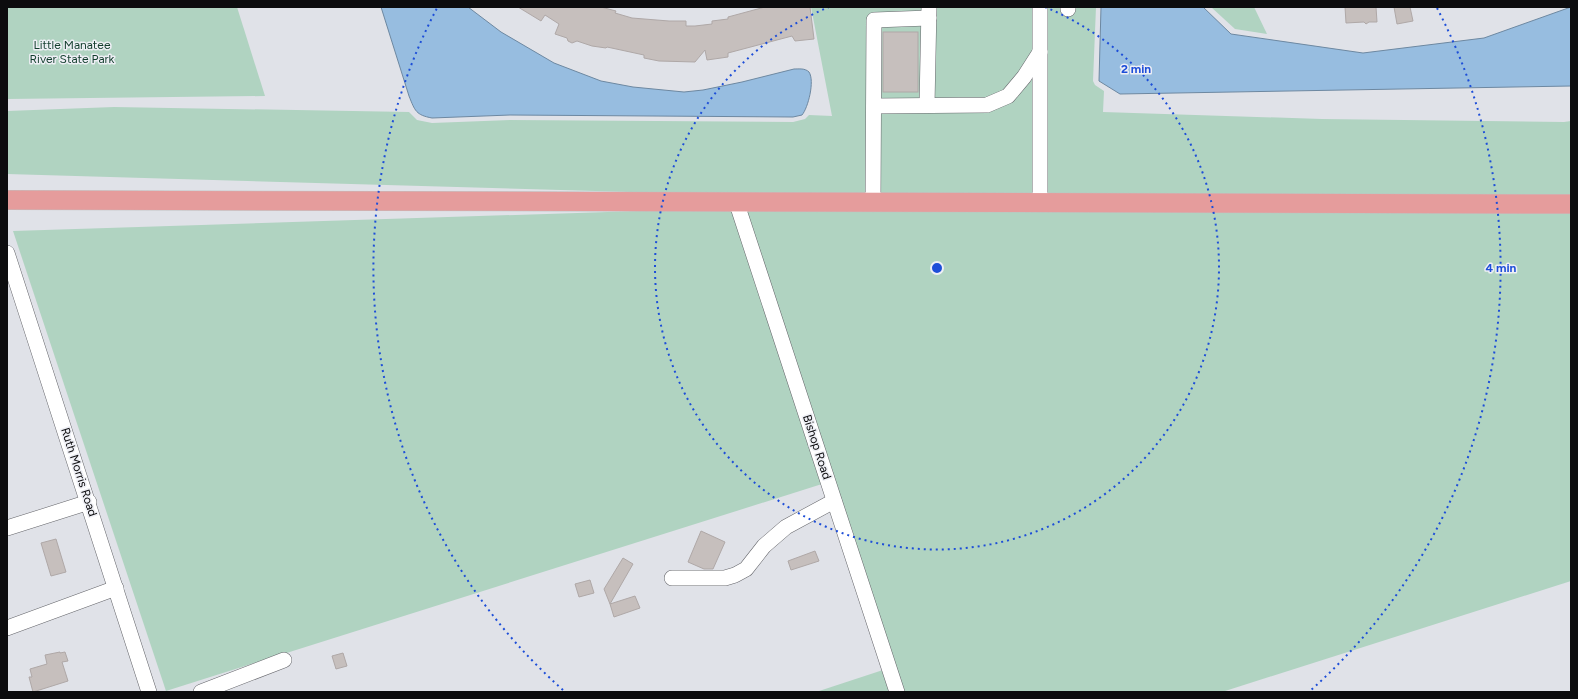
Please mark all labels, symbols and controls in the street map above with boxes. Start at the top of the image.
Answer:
park label: Little Manatee River State Park [30,38,115,66]
text: 2 min [1121,62,1151,76]
centre of rings [930,261,944,275]
text: 4 min [1486,261,1517,275]
street label: Bishop Road [800,413,834,481]
street label: Ruth Morris Road [58,426,100,518]

